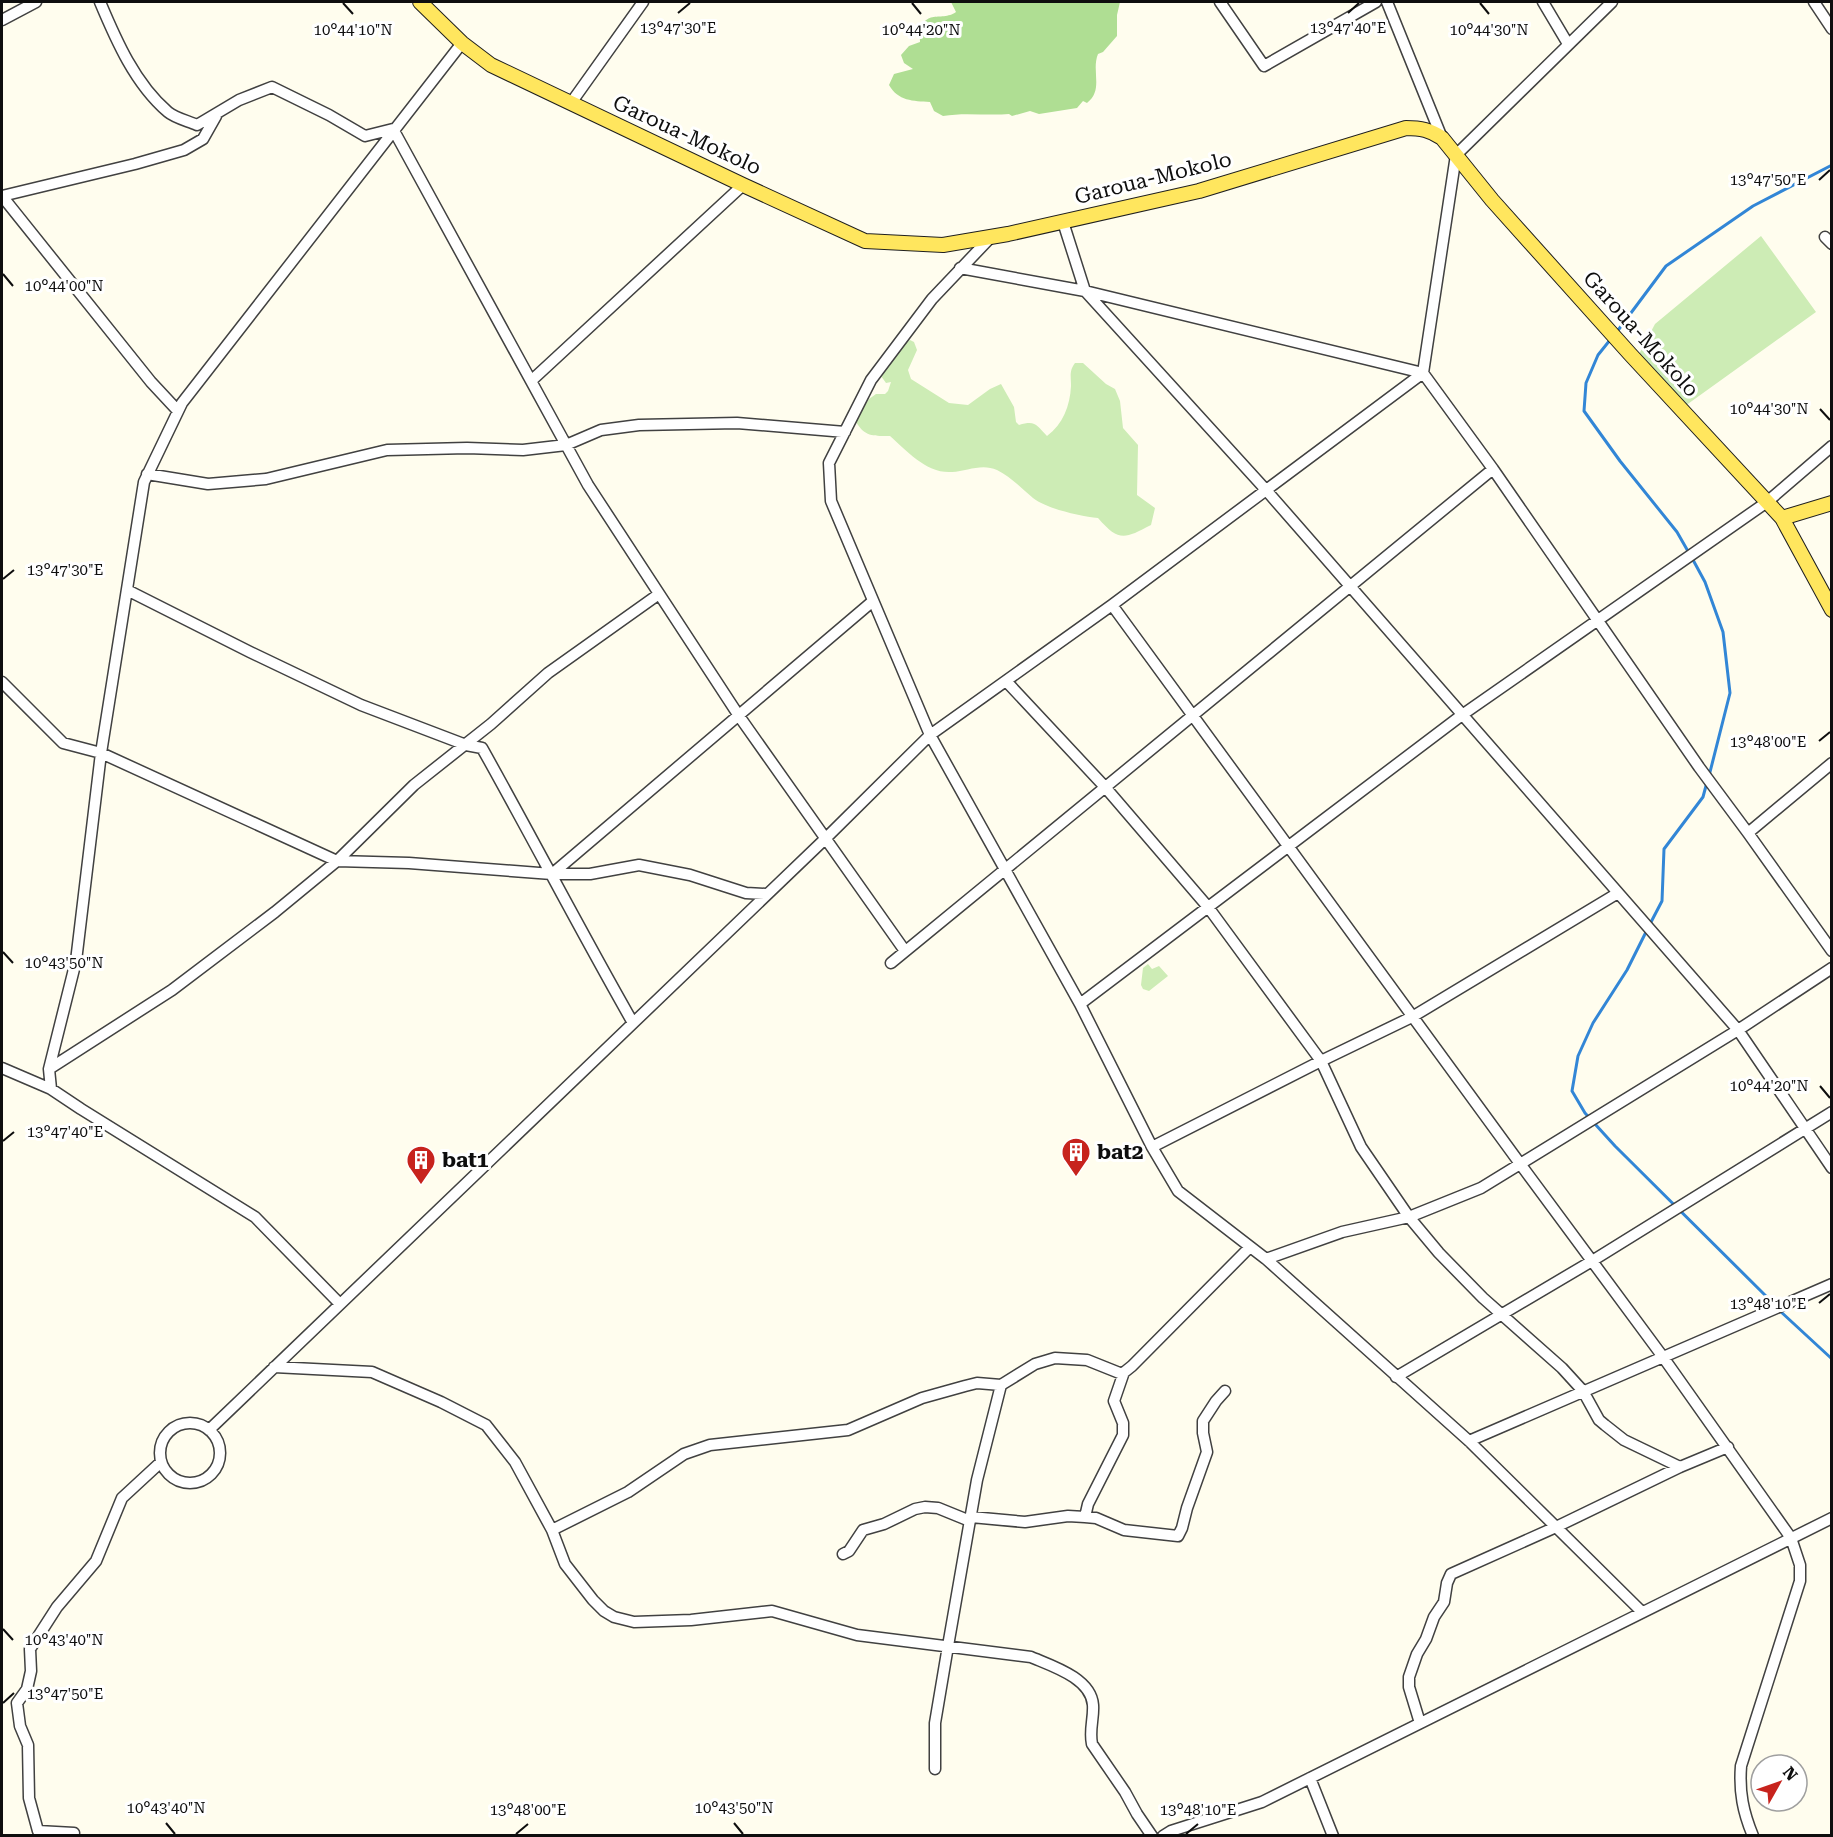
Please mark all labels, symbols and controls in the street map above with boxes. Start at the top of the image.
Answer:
text: 13°47'30"E [640,19,716,37]
text: 13°47'40"E [1310,19,1386,37]
text: 10°44'10"N [313,21,393,39]
text: 10°44'20"N [881,21,961,39]
text: 10°44'30"N [1449,21,1529,39]
street label: Garoua-Mokolo [609,90,765,180]
street label: Garoua-Mokolo [1072,147,1234,209]
text: 13°47'50"E [1730,171,1806,189]
street label: Garoua-Mokolo [1578,266,1704,402]
text: 10°44'00"N [24,277,104,295]
text: 10°44'30"N [1729,400,1809,418]
text: 13°47'30"E [27,561,103,579]
text: 13°48'00"E [1730,733,1806,751]
text: 10°43'50"N [24,954,104,972]
text: 10°44'20"N [1729,1077,1809,1095]
text: 13°47'40"E [27,1123,103,1141]
building icon: bat2 [1060,1136,1092,1178]
place label: bat2 [1097,1140,1143,1164]
building icon: bat1 [405,1144,437,1186]
place label: bat1 [442,1148,489,1172]
text: 13°48'10"E [1730,1295,1806,1313]
text: 10°43'40"N [24,1631,104,1649]
text: 13°47'50"E [27,1685,103,1703]
north arrow [1749,1753,1809,1813]
text: N [1779,1763,1801,1785]
text: 10°43'40"N [126,1799,206,1817]
text: 10°43'50"N [694,1799,774,1817]
text: 13°48'00"E [490,1801,566,1819]
text: 13°48'10"E [1160,1801,1236,1819]

